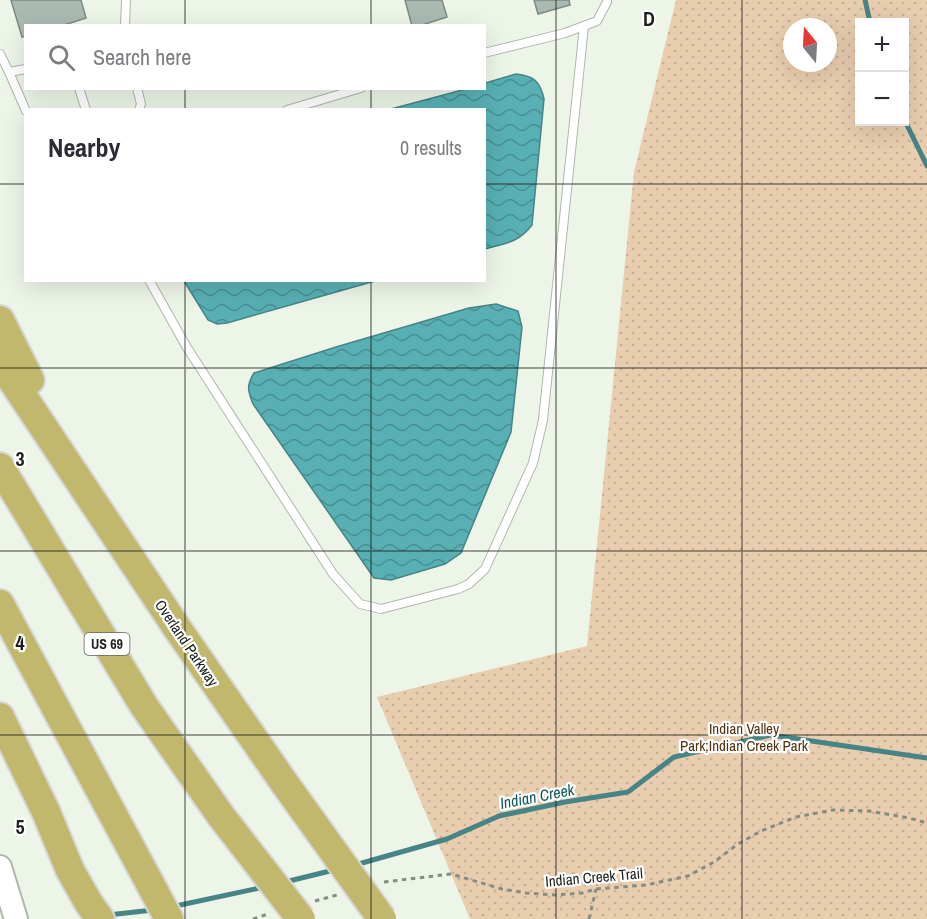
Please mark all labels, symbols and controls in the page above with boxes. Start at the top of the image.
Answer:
text: D [643,5,655,32]
north arrow [783,18,837,72]
map controls [855,18,909,126]
button: + [855,18,909,72]
search box [24,24,486,90]
icon: search [45,41,78,74]
text: Search here [93,42,191,72]
button: − [855,72,909,126]
text: Nearby [48,130,120,165]
text: 0 results [400,134,462,161]
text: 3 [15,445,25,472]
street label: Overland Parkway [150,595,224,691]
text: 4 [15,629,25,656]
road number: US 69 [84,633,130,655]
park label: Indian Valley Park;Indian Creek Park [680,718,809,756]
water label: Indian Creek [498,778,576,814]
text: 5 [15,813,25,840]
street label: Indian Creek Trail [544,862,644,892]

